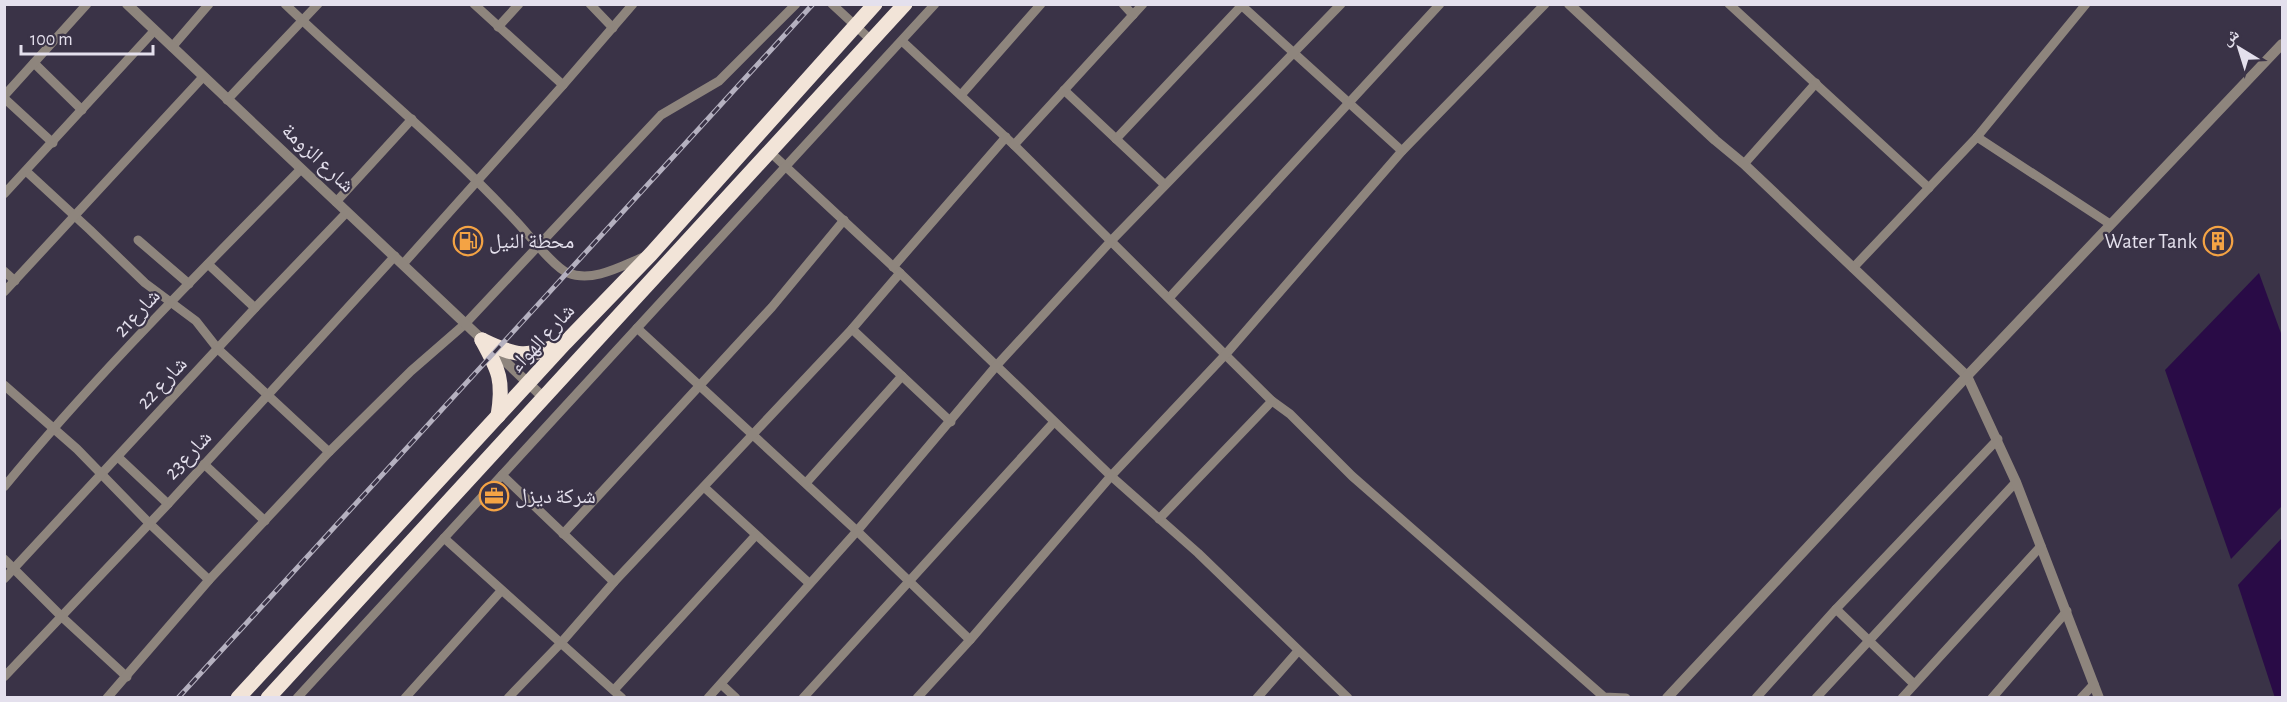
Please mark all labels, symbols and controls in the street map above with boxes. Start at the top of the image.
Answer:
scale bar [21,18,153,56]
north arrow [2209,18,2269,78]
text: ش [2219,25,2243,49]
text: 100 m [30,31,73,49]
street label: شارع الزومة [276,120,358,198]
fuel station icon: محطة النيل [452,225,484,257]
building icon: Water Tank [2202,225,2234,257]
place label: محطة النيل [489,231,574,254]
place label: Water Tank [2105,231,2197,252]
street label: شارع21 [110,285,165,342]
street label: شارع الهواء [505,300,580,378]
street label: شارع 22 [133,353,192,414]
street label: شارع23 [160,427,217,485]
office icon: شركة ديزل [478,480,510,512]
place label: شركة ديزل [515,486,596,508]

